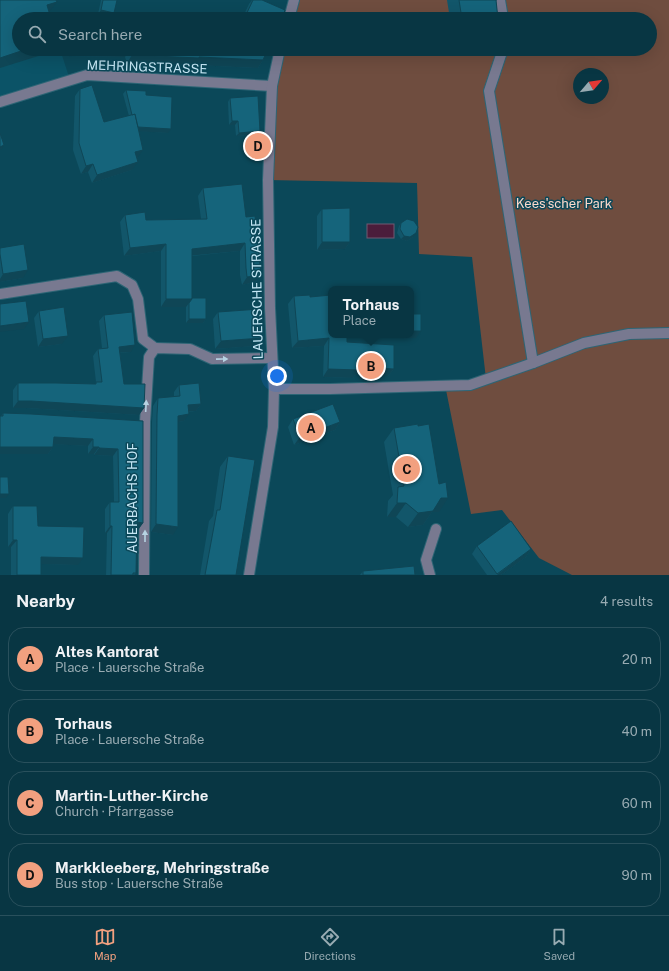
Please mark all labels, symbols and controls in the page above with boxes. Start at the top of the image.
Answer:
search box [12,12,657,56]
icon: search [26,23,48,45]
text: Search here [58,26,142,43]
street label: MEHRINGSTRASSE [86,57,208,77]
north arrow [573,68,609,104]
pin: D [245,131,271,161]
park label: Kees'scher Park [516,196,612,211]
street label: LAUERSCHE STRASSE [248,219,266,359]
popup [328,286,414,338]
text: Torhaus [342,296,400,313]
text: Place [342,313,376,328]
pin: B [358,351,384,381]
one-way arrow [216,356,229,362]
your location [267,366,287,386]
one-way arrow [143,400,150,412]
pin: A [298,413,324,443]
street label: AUERBACHS HOF [125,443,140,553]
pin: C [394,454,420,484]
one-way arrow [142,529,148,542]
text: Nearby [16,591,75,611]
text: 4 results [600,594,653,609]
text: Altes Kantorat [55,643,159,660]
text: A [25,652,35,667]
text: 20 m [622,652,652,667]
text: Place · Lauersche Straße [55,660,204,675]
text: Torhaus [55,715,112,732]
text: B [26,724,34,739]
text: 40 m [621,724,652,739]
text: Place · Lauersche Straße [55,732,204,747]
text: Martin-Luther-Kirche [55,787,208,804]
text: C [25,796,35,811]
text: 60 m [622,796,652,811]
text: Church · Pfarrgasse [55,804,174,819]
text: Markkleeberg, Mehringstraße [55,859,269,876]
text: D [25,868,35,883]
text: 90 m [622,868,652,883]
text: Bus stop · Lauersche Straße [55,876,223,891]
tab: Map [94,926,116,962]
tab: Directions [304,926,356,962]
tab: Saved [544,926,575,962]

